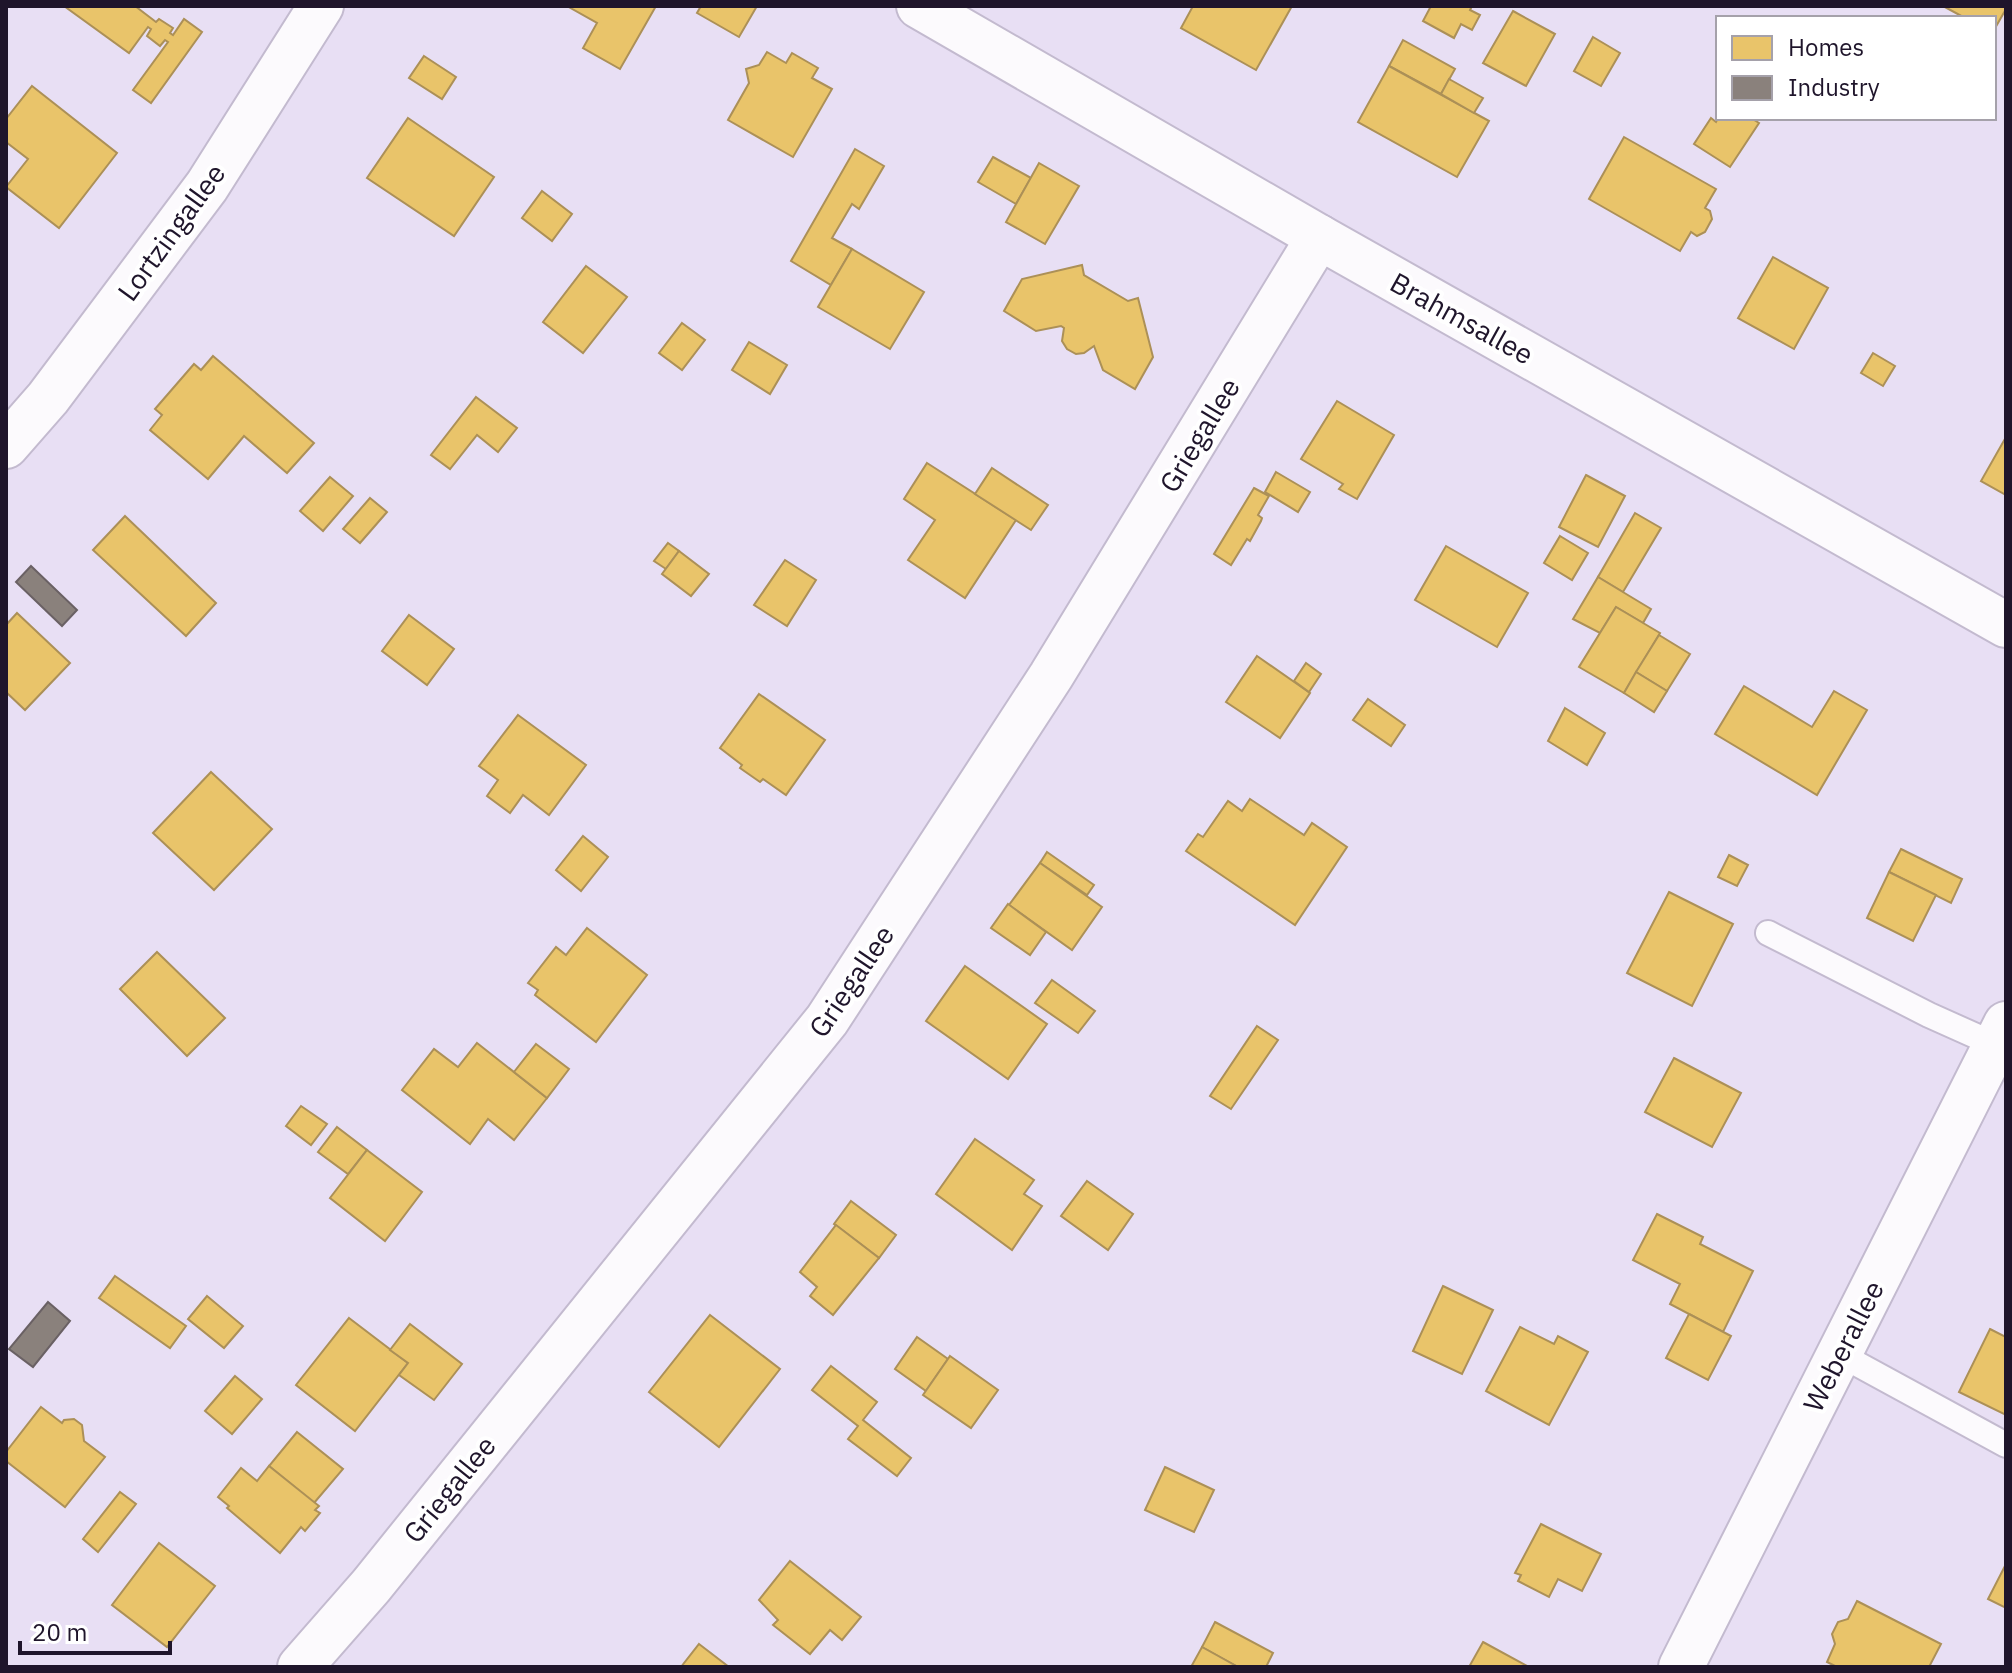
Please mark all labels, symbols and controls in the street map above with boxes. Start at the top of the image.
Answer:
legend [1716,16,1996,120]
text: Homes [1788,31,1864,63]
text: Industry [1788,71,1880,103]
street label: Lortzingallee [109,156,233,308]
street label: Brahmsallee [1384,263,1540,373]
street label: Griegallee [1150,371,1248,499]
street label: Griegallee [800,918,902,1044]
street label: Weberallee [1794,1274,1892,1418]
street label: Griegallee [394,1428,504,1550]
scale bar [20,1605,170,1655]
text: 20 m [32,1616,87,1648]

